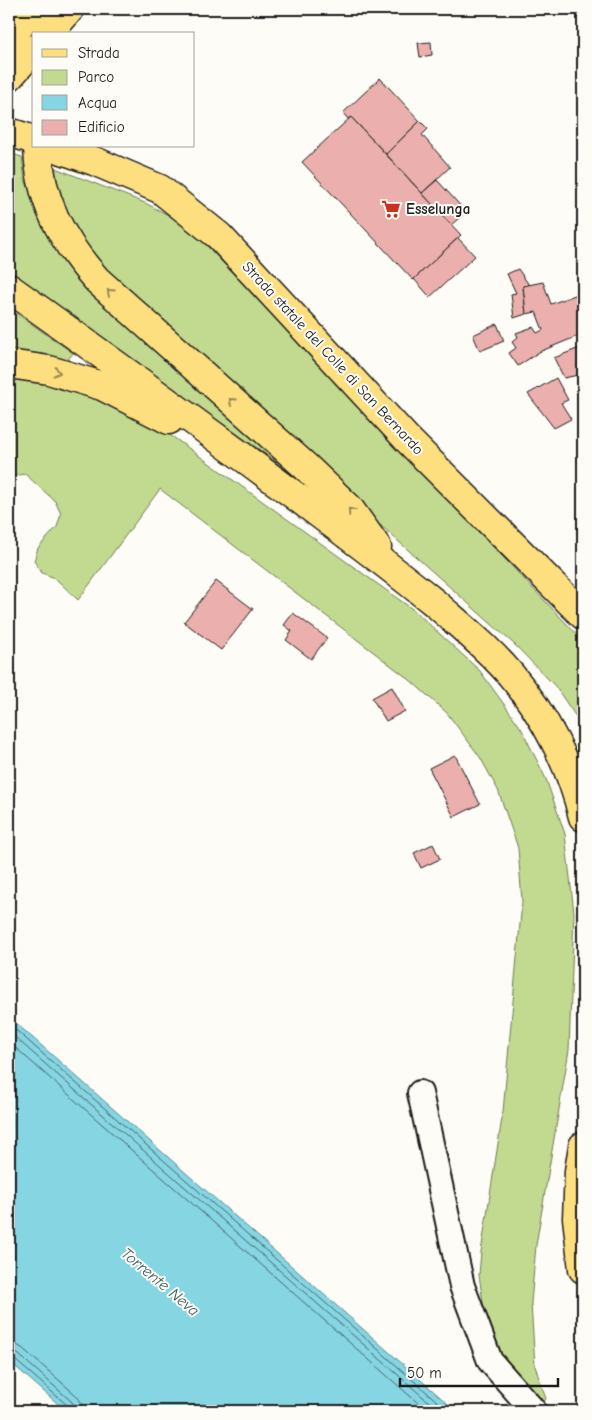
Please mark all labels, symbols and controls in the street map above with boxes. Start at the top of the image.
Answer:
legend [32,32,195,148]
text: Strada [78,44,120,62]
text: Parco [78,68,114,86]
text: Acqua [78,94,117,112]
text: Edificio [78,118,125,136]
supermarket icon: Esselunga [380,198,402,220]
place label: Esselunga [406,200,470,218]
street label: Strada statale del Colle di San Bernardo [239,258,428,458]
one-way arrow [107,289,116,298]
one-way arrow [52,366,61,377]
one-way arrow [228,398,237,407]
one-way arrow [348,508,356,517]
water label: Torrente Neva [117,1244,203,1320]
scale bar [400,1355,557,1387]
text: 50 m [407,1364,442,1382]

